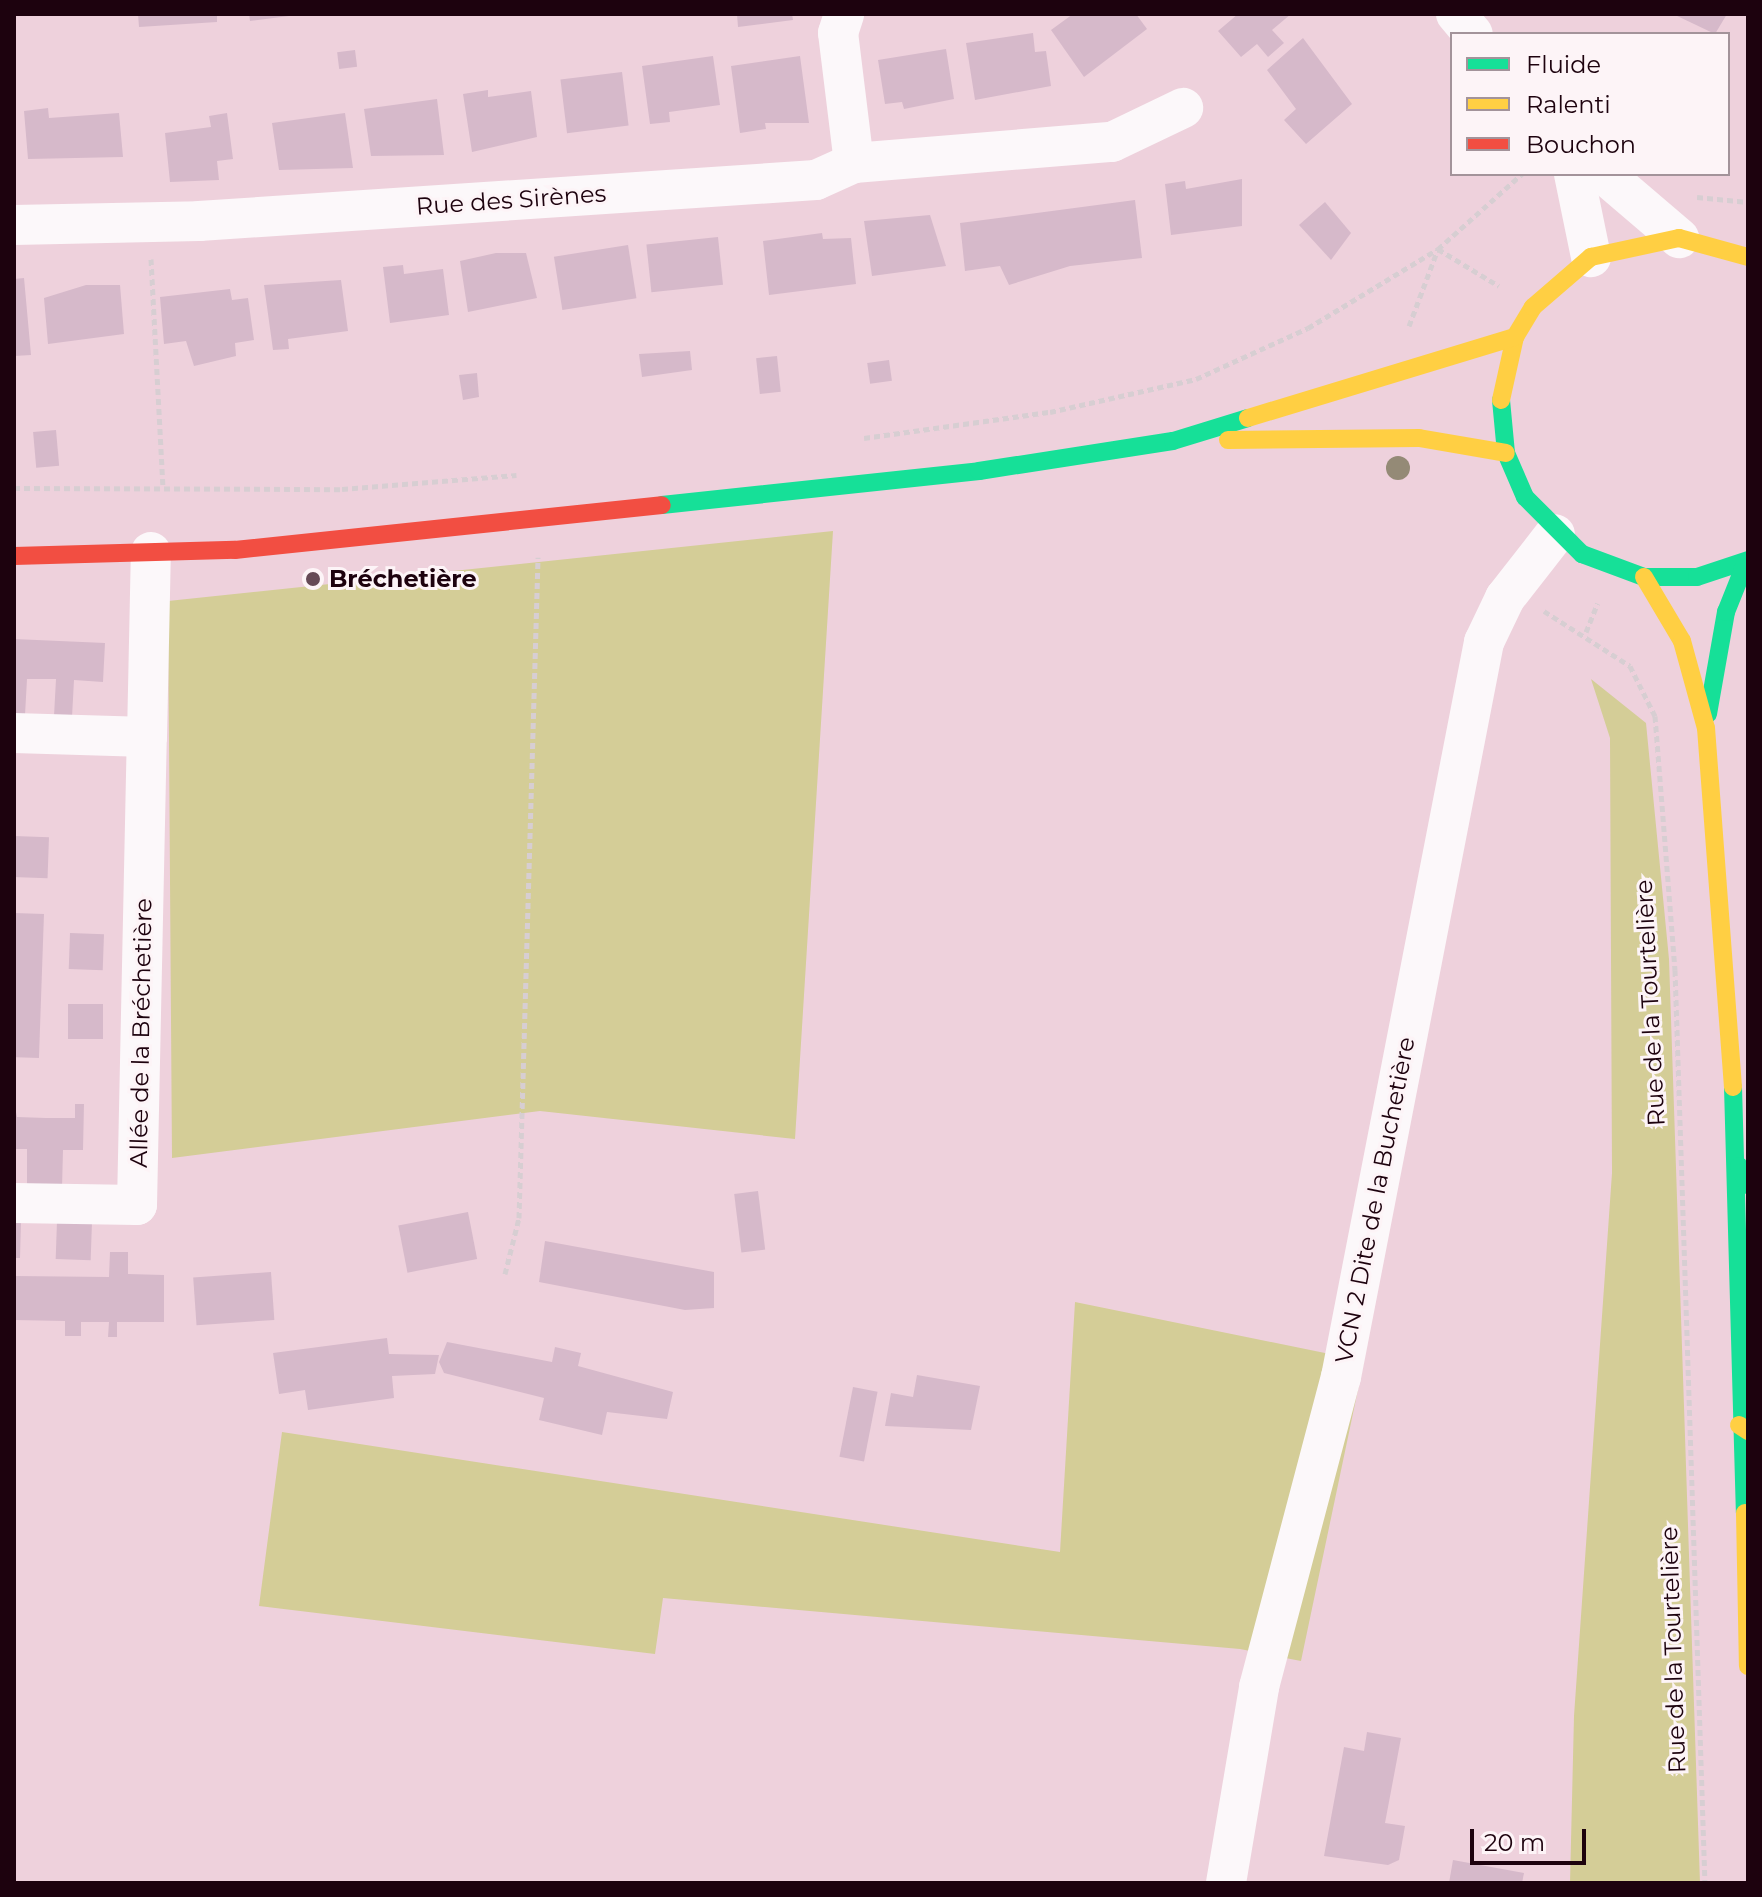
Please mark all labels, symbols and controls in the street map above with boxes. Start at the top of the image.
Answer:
legend [1450,32,1730,176]
text: Fluide [1526,50,1601,79]
text: Ralenti [1526,90,1611,119]
text: Bouchon [1526,130,1636,159]
street label: Rue des Sirènes [415,179,607,221]
place label: Bréchetière [329,565,477,593]
marker: Bréchetière [304,570,322,588]
street label: Rue de la Tourtelière [1629,879,1671,1127]
street label: Allée de la Bréchetière [124,898,158,1168]
street label: VCN 2 Dite de la Buchetière [1329,1034,1421,1366]
street label: Rue de la Tourtelière [1654,1526,1692,1774]
scale bar [1474,1813,1590,1863]
text: 20 m [1484,1828,1545,1857]

